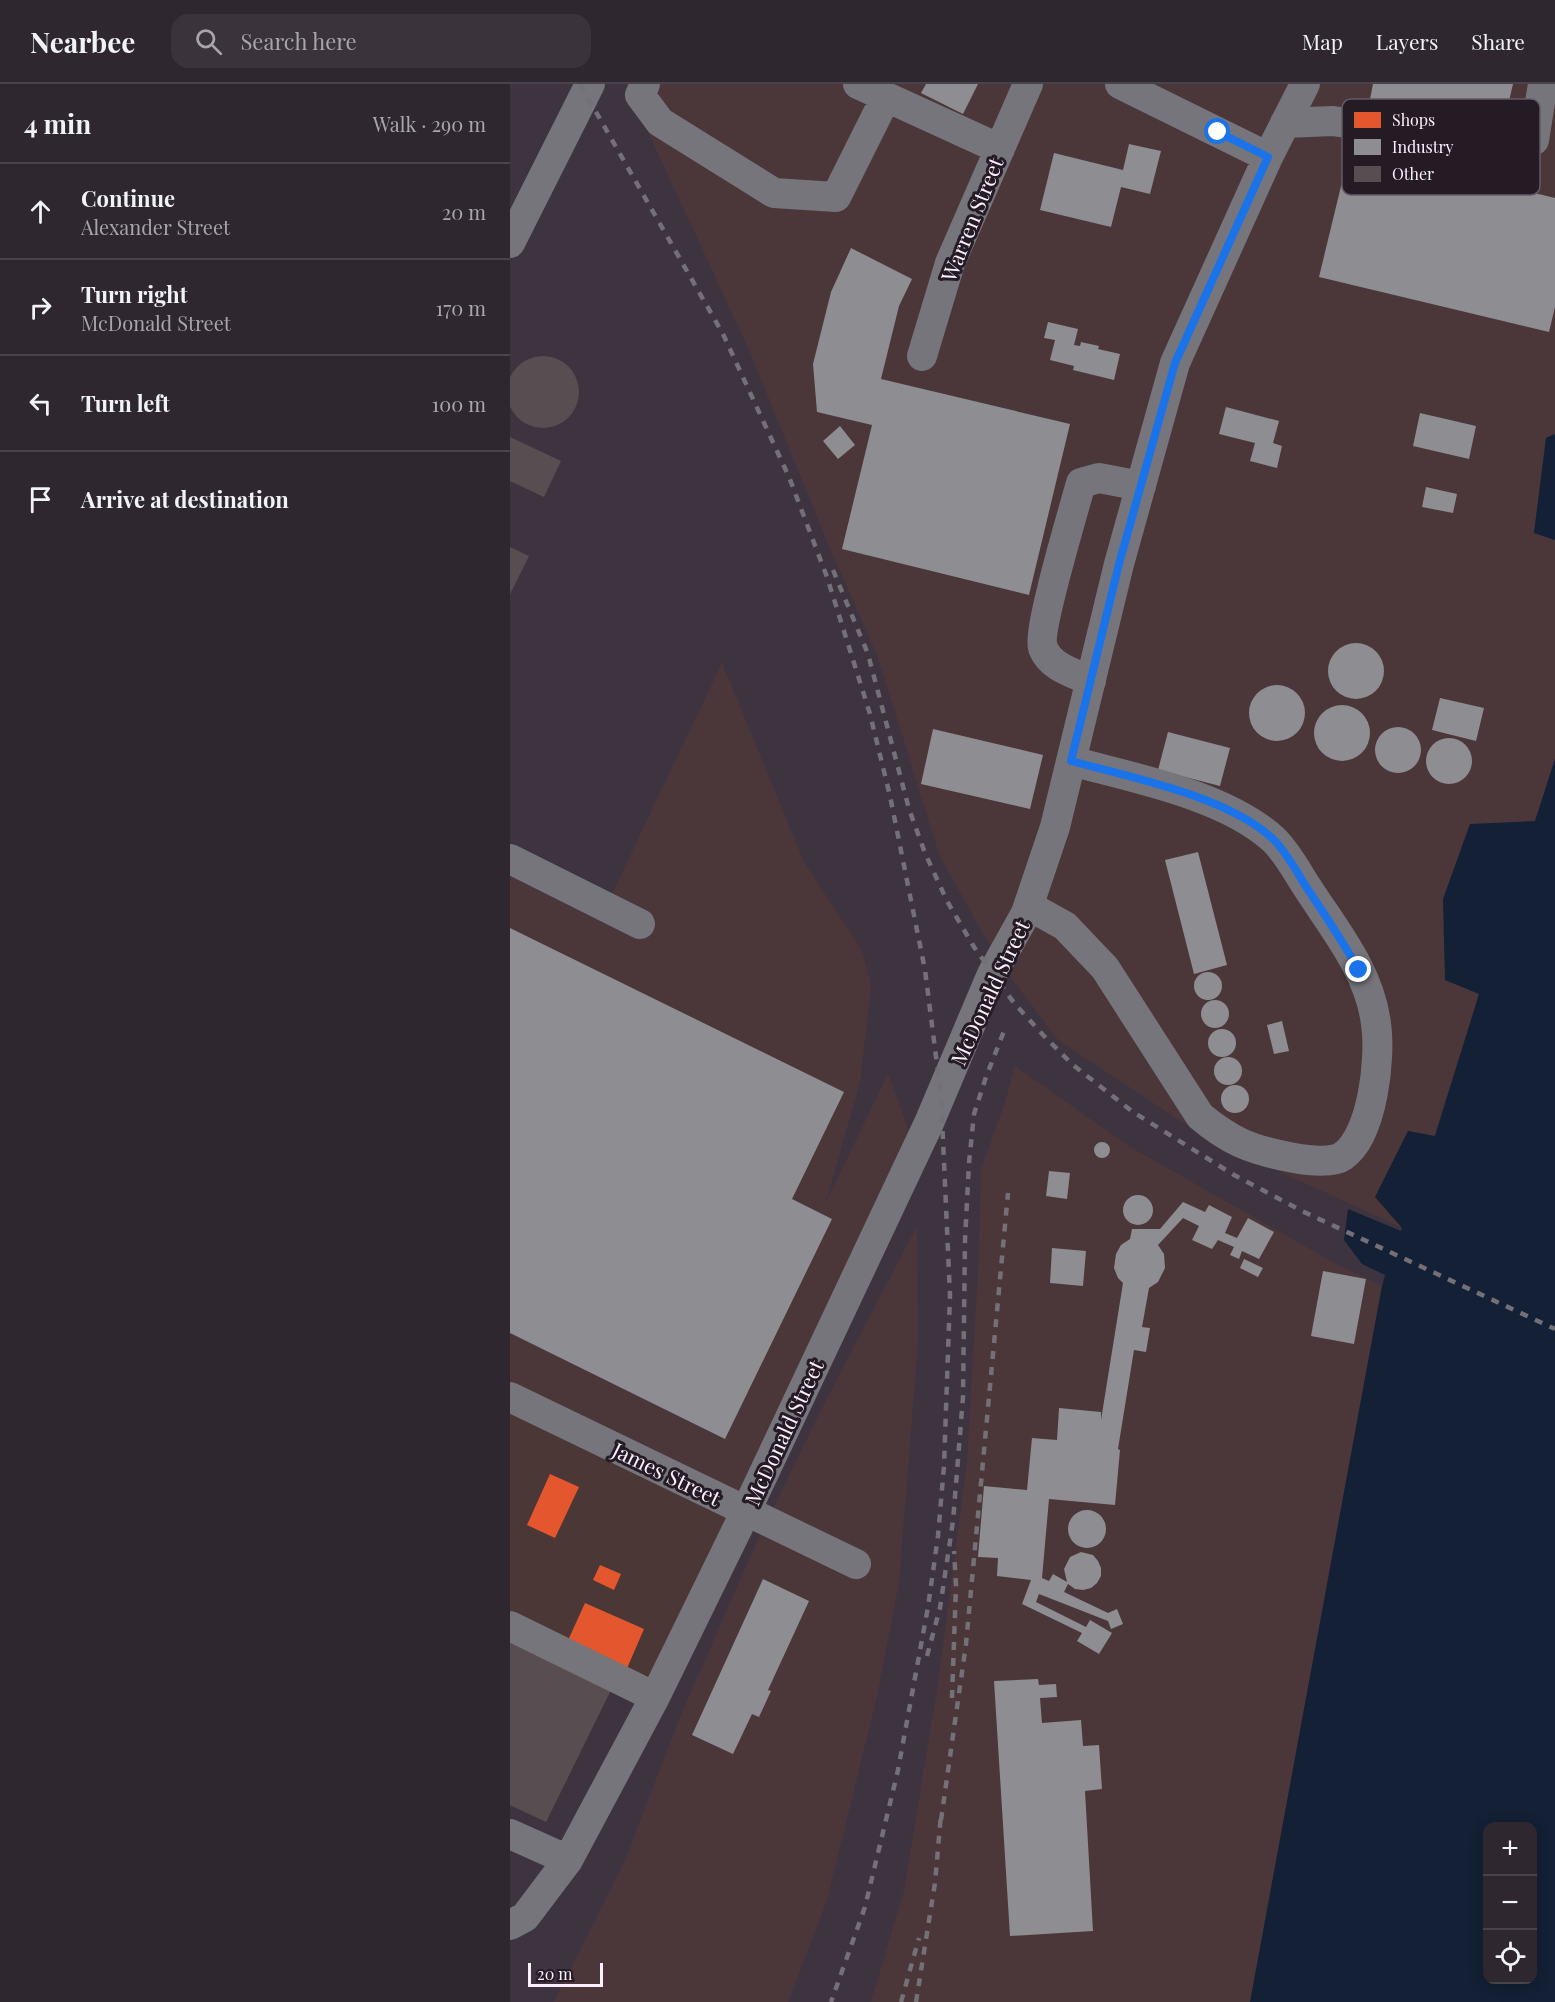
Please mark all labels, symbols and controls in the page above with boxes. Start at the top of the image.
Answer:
search box [171,14,591,68]
text: Nearbee [30,23,135,60]
icon: search [192,25,225,58]
text: Search here [240,26,357,56]
text: Map [1302,27,1343,55]
text: Layers [1376,27,1438,55]
text: Share [1471,27,1525,55]
legend [1342,99,1540,195]
text: 4 min [24,106,91,141]
text: Shops [1392,109,1435,130]
text: Walk · 290 m [373,110,486,137]
route start [1204,118,1230,144]
text: Industry [1392,136,1454,157]
street label: Warren Street [933,152,1009,286]
text: Other [1392,163,1434,184]
text: Continue [81,183,175,213]
icon: ahead [24,195,57,228]
text: 20 m [442,198,486,225]
text: Alexander Street [81,213,230,240]
text: Turn right [81,279,187,309]
icon: right [24,291,57,324]
text: 170 m [436,294,486,321]
text: McDonald Street [81,309,231,336]
icon: left [24,387,57,420]
text: Turn left [81,388,170,418]
text: 100 m [432,390,486,417]
icon: arrive [24,483,57,516]
text: Arrive at destination [81,484,289,514]
street label: McDonald Street [943,914,1035,1069]
route end [1345,956,1371,982]
street label: McDonald Street [737,1354,829,1509]
street label: James Street [607,1434,726,1511]
map controls [1483,1822,1537,1984]
button: + [1483,1822,1537,1876]
button: − [1483,1876,1537,1930]
button: locate [1483,1930,1537,1984]
scale bar [528,1960,603,1988]
text: 20 m [537,1963,572,1984]

